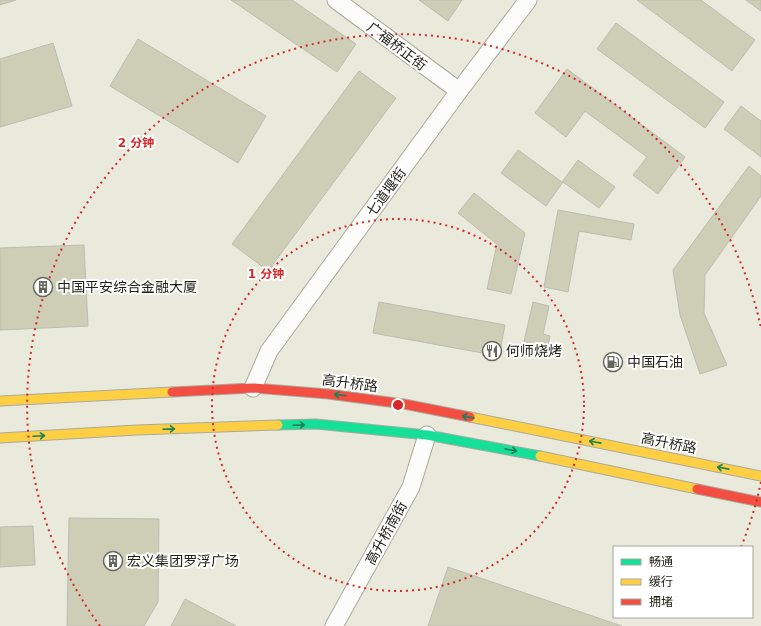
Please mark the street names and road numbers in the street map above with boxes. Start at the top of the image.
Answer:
street label: 广福桥正街 [364,19,430,73]
street label: 七道堰街 [363,165,409,219]
street label: 高升桥路 [321,372,379,394]
street label: 高升桥路 [640,430,698,456]
street label: 高升桥南街 [362,499,410,567]

